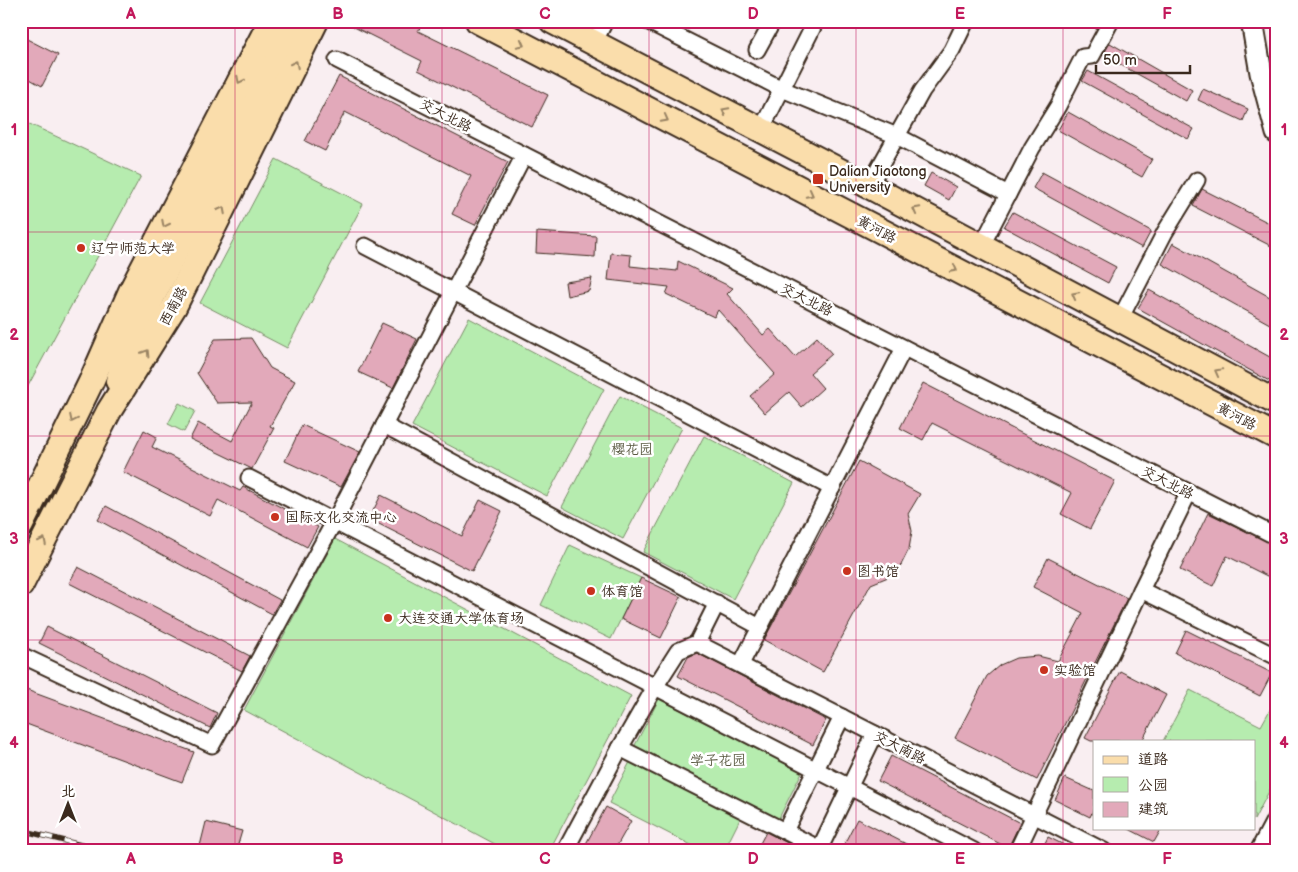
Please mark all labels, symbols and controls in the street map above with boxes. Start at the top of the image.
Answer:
text: A [125,5,136,24]
text: B [332,5,344,24]
text: C [539,5,551,24]
text: D [747,5,759,24]
text: E [955,5,965,24]
text: F [1162,5,1172,24]
one-way arrow [516,38,525,48]
scale bar [1096,42,1189,74]
text: 50 m [1103,51,1137,70]
one-way arrow [289,60,299,69]
one-way arrow [236,75,246,84]
street label: 交大北路 [417,95,475,136]
one-way arrow [722,107,731,117]
one-way arrow [660,113,669,123]
text: 1 [11,121,17,140]
text: 1 [1281,121,1287,140]
place label: Dalian Jiaotong University [829,163,927,196]
marker: Dalian Jiaotong University [811,172,825,186]
one-way arrow [804,188,813,198]
one-way arrow [216,206,226,215]
one-way arrow [912,207,921,217]
street label: 黄河路 [854,212,899,247]
one-way arrow [161,219,171,228]
place label: 辽宁师范大学 [91,240,175,257]
marker: 辽宁师范大学 [75,242,87,254]
one-way arrow [949,263,958,273]
street label: 交大北路 [778,279,836,320]
street label: 西南路 [156,284,191,329]
one-way arrow [1071,291,1080,301]
text: 2 [9,326,19,345]
text: 2 [1279,326,1289,345]
one-way arrow [139,349,149,358]
one-way arrow [1214,368,1223,378]
street label: 黄河路 [1214,399,1259,434]
one-way arrow [69,413,79,422]
park label: 樱花园 [611,441,653,458]
street label: 交大北路 [1139,462,1197,503]
place label: 国际文化交流中心 [285,509,397,526]
marker: 国际文化交流中心 [269,511,281,523]
text: 3 [9,530,19,549]
text: 3 [1279,530,1289,549]
one-way arrow [37,538,47,547]
place label: 图书馆 [857,563,899,580]
marker: 图书馆 [841,565,853,577]
place label: 体育馆 [601,583,643,600]
marker: 体育馆 [585,585,597,597]
place label: 大连交通大学体育场 [398,610,524,627]
marker: 大连交通大学体育场 [382,612,394,624]
place label: 实验馆 [1054,662,1096,679]
marker: 实验馆 [1038,664,1050,676]
street label: 交大南路 [871,727,929,768]
text: 4 [9,734,19,753]
text: 4 [1279,734,1289,753]
legend [1093,740,1256,830]
text: 道路 [1138,750,1168,769]
park label: 学子花园 [690,752,746,769]
text: 公园 [1138,776,1168,795]
north arrow [42,780,92,830]
text: 北 [61,783,75,800]
text: 建筑 [1138,800,1168,819]
text: A [125,850,136,869]
text: B [332,850,344,869]
text: C [539,850,551,869]
text: D [747,850,759,869]
text: E [955,850,965,869]
text: F [1162,850,1172,869]

